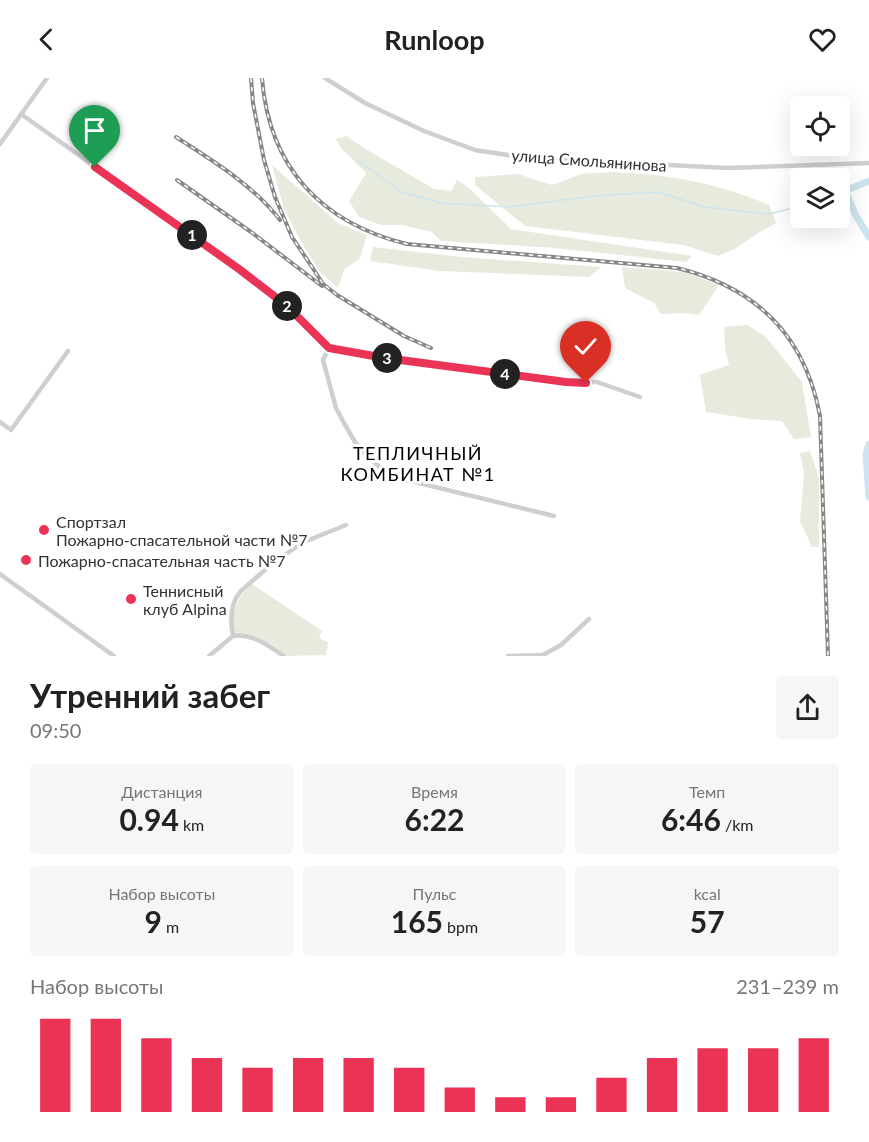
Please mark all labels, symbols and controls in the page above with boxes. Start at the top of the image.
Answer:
icon: back [30,23,63,56]
text: Runloop [384,23,485,56]
icon: heart [806,23,839,56]
map controls [790,96,850,228]
button: locate [790,96,850,156]
pin [69,105,120,167]
icon: arrive [78,114,111,147]
street label: улица Смольянинова [511,145,667,175]
button: layers [790,168,850,228]
pin: 1 [177,220,207,250]
text: 1 [187,225,197,244]
pin: 2 [272,291,302,321]
text: 2 [282,296,292,315]
pin [560,321,611,383]
icon: check [569,330,602,363]
pin: 3 [372,343,402,373]
text: 3 [382,348,392,367]
pin: 4 [490,359,520,389]
text: 4 [500,364,510,383]
district label: ТЕПЛИЧНЫЙ КОМБИНАТ №1 [340,442,496,485]
place label: Спортзал Пожарно-спасательной части №7 [56,512,307,549]
marker: Спортзал Пожарно-спасательной части №7 [37,523,51,537]
place label: Пожарно-спасательная часть №7 [38,551,285,570]
marker: Пожарно-спасательная часть №7 [19,553,33,567]
place label: Теннисный клуб Alpina [143,581,227,618]
marker: Теннисный клуб Alpina [124,592,138,606]
text: Утренний забег [30,675,270,715]
button: share [776,676,839,739]
text: 09:50 [30,718,81,742]
text: Дистанция [121,782,202,801]
text: Время [411,782,458,801]
text: Темп [689,782,725,801]
text: 0.94 [119,801,179,837]
text: 6:22 [405,801,464,837]
text: 6:46 [661,801,721,837]
text: km [179,815,204,834]
text: /km [721,815,753,834]
text: Набор высоты [108,884,215,903]
text: Пульс [413,884,456,903]
text: kcal [694,884,721,903]
text: 9 [144,903,162,939]
text: 165 [391,903,443,939]
text: 57 [690,903,725,939]
text: m [162,917,179,936]
text: bpm [443,917,478,936]
text: Набор высоты [30,974,163,998]
text: 231–239 m [736,974,839,998]

